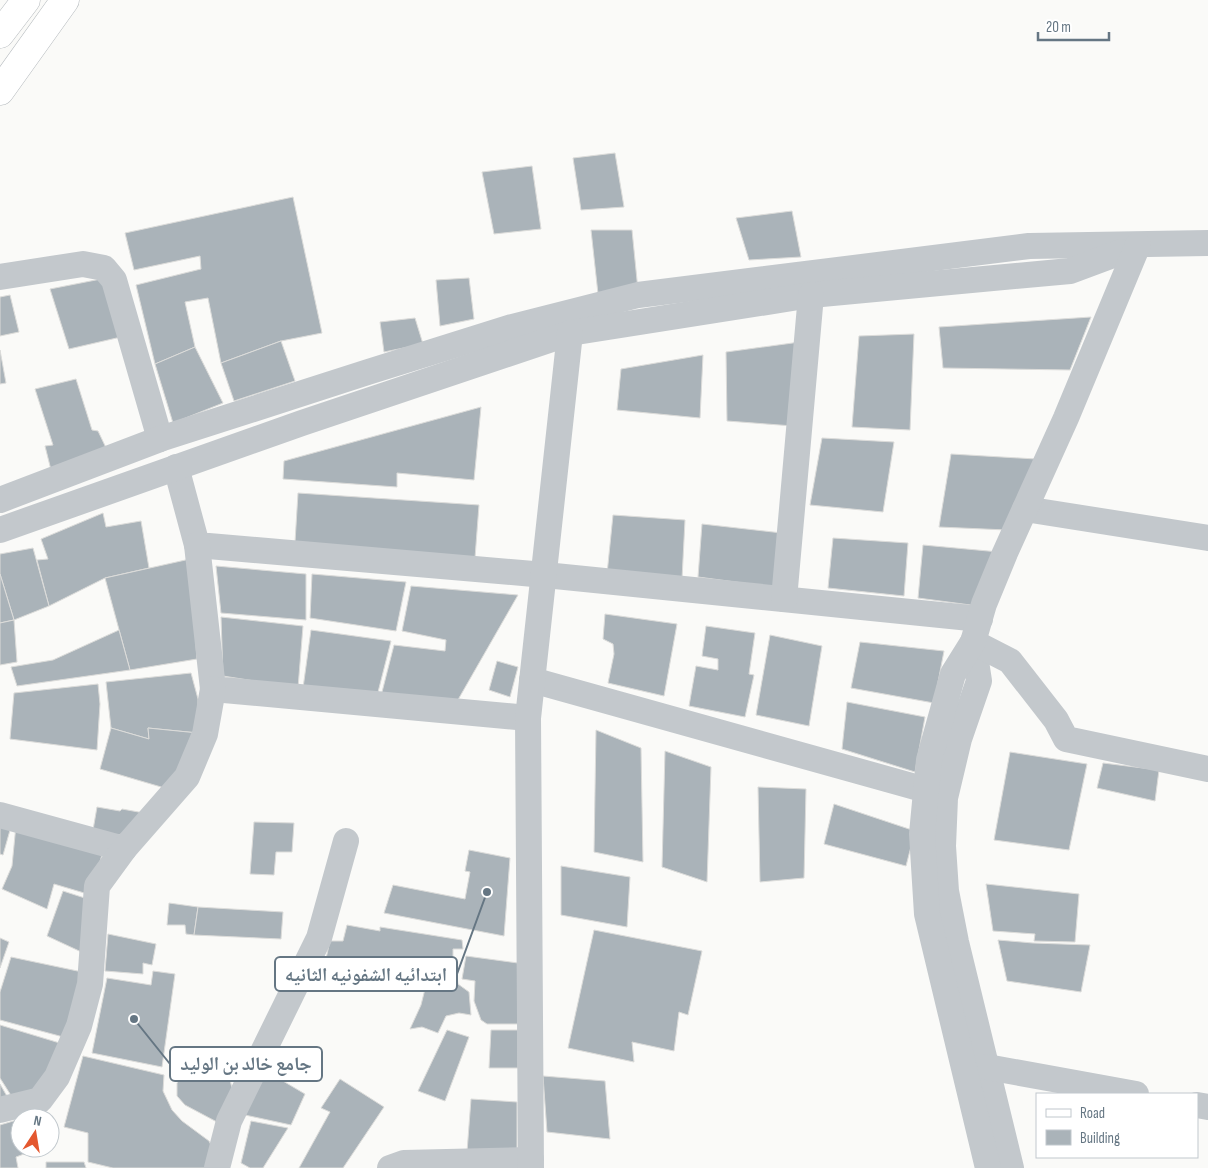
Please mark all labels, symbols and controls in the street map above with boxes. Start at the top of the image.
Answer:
scale bar [1038,10,1109,42]
text: 20 m [1046,18,1071,37]
callout: ابتدائيه الشفونيه الثانيه [275,957,457,991]
text: ابتدائيه الشفونيه الثانيه [285,964,447,987]
callout: جامع خالد بن الوليد [170,1047,322,1081]
text: جامع خالد بن الوليد [180,1053,312,1076]
legend [1036,1093,1198,1158]
text: Road [1080,1104,1105,1123]
north arrow [10,1108,60,1158]
text: N [32,1112,43,1130]
text: Building [1080,1129,1120,1148]

